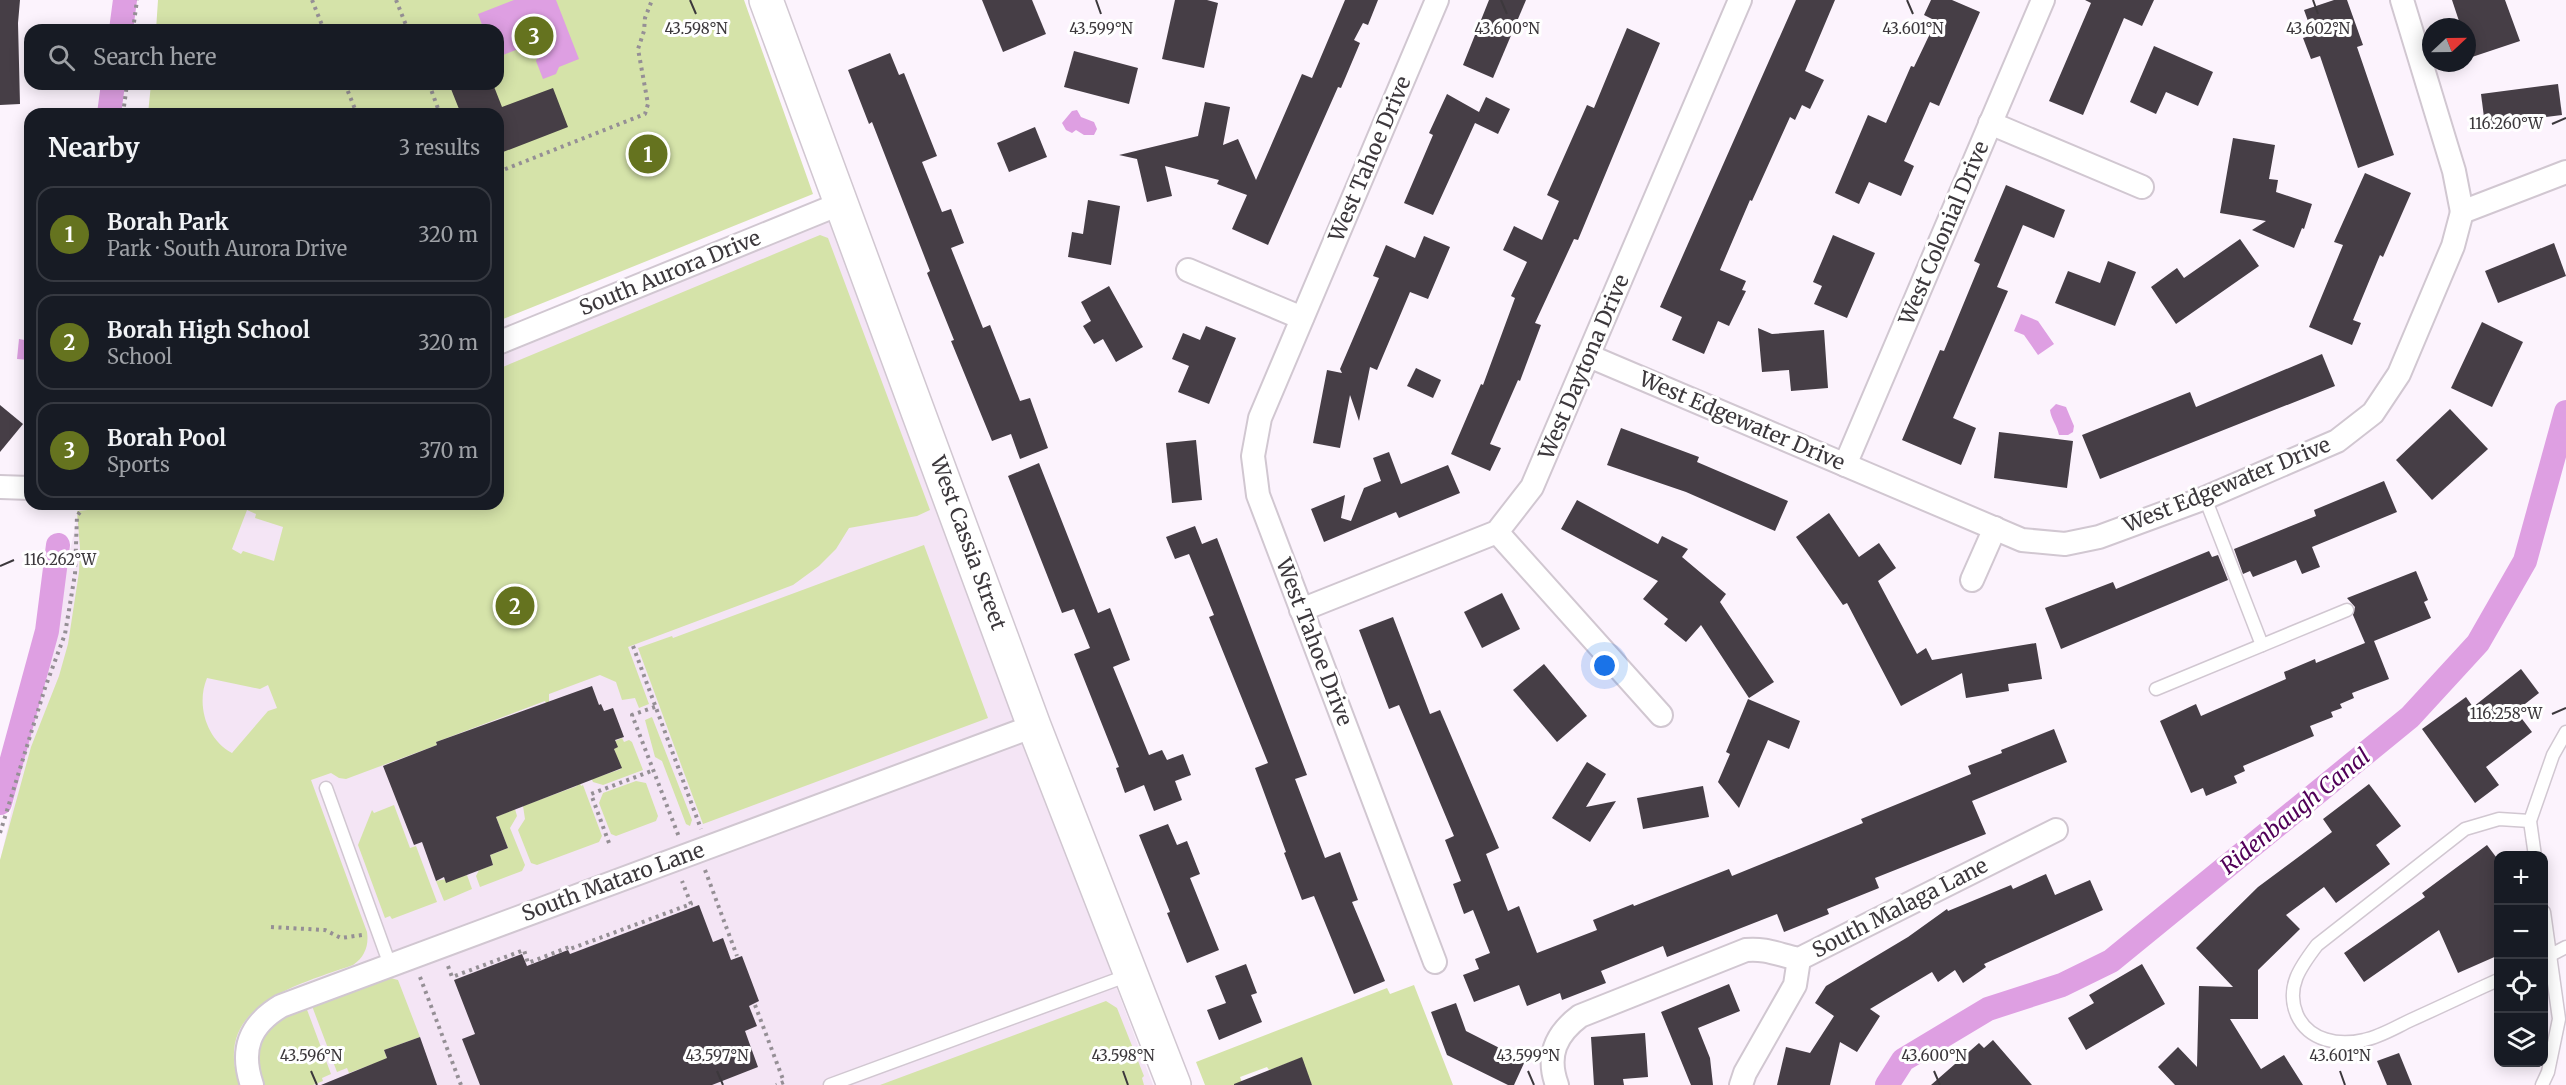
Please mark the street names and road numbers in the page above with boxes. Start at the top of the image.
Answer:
street label: West Tahoe Drive [1322,72,1417,247]
street label: West Colonial Drive [1892,137,1994,330]
street label: South Aurora Drive [575,224,764,321]
street label: West Daytona Drive [1532,270,1635,464]
street label: West Edgewater Drive [1634,365,1849,476]
street label: West Edgewater Drive [2118,431,2334,539]
street label: West Cassia Street [924,451,1012,634]
street label: West Tahoe Drive [1270,553,1359,729]
street label: South Mataro Lane [518,836,708,927]
street label: South Malaga Lane [1807,852,1992,963]

